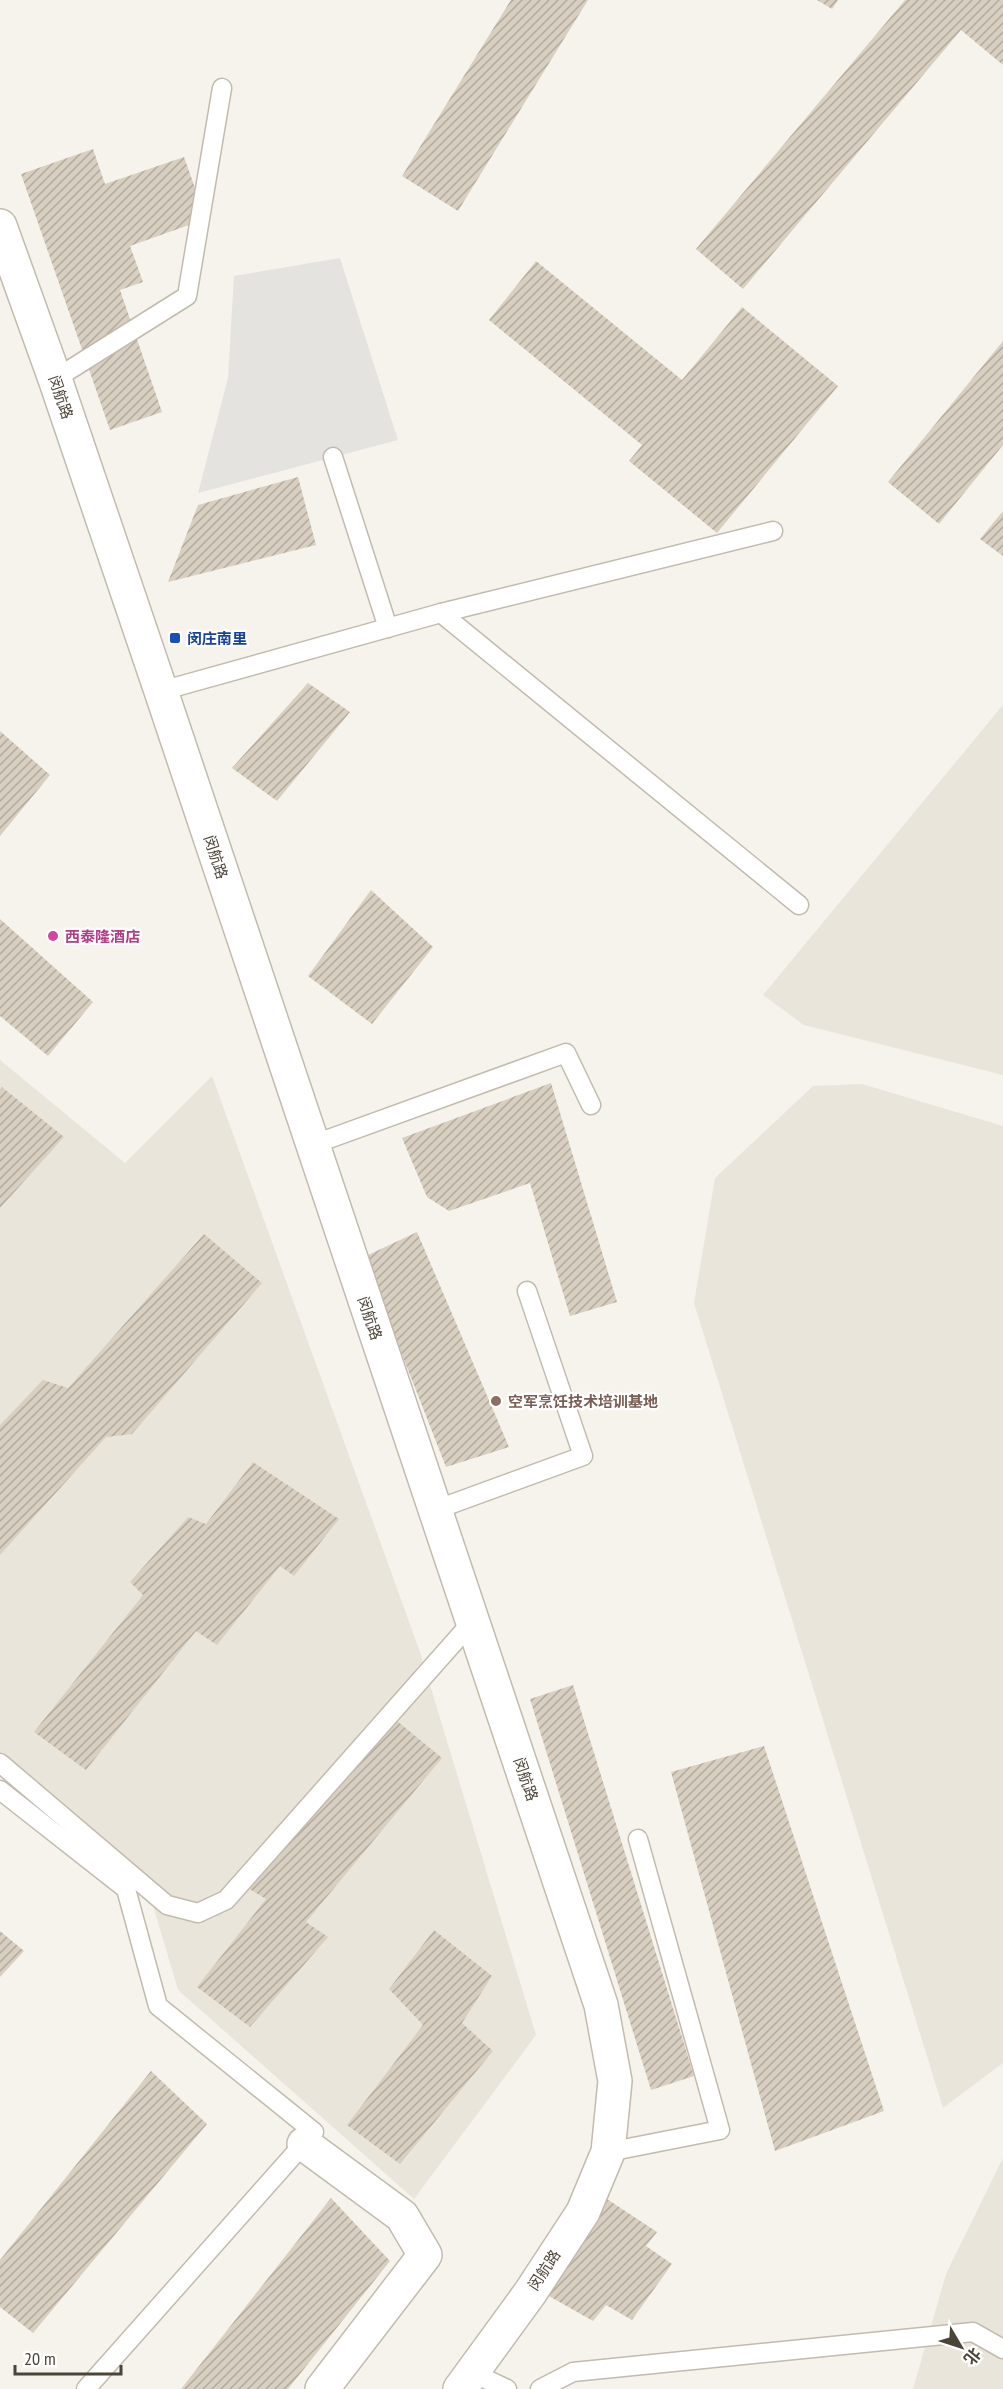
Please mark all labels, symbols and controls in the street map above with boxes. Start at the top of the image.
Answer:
street label: 闵航路 [45,373,77,421]
place label: 闵庄南里 [187,629,247,648]
marker: 闵庄南里 [168,631,182,645]
street label: 闵航路 [200,833,232,881]
place label: 西泰隆酒店 [65,927,140,946]
marker: 西泰隆酒店 [46,929,60,943]
street label: 闵航路 [354,1294,386,1342]
place label: 空军烹饪技术培训基地 [508,1392,658,1411]
marker: 空军烹饪技术培训基地 [489,1394,503,1408]
street label: 闵航路 [510,1755,542,1803]
street label: 闵航路 [524,2246,564,2294]
north arrow [931,2317,991,2377]
scale bar [15,2338,122,2376]
text: 北 [960,2344,985,2369]
text: 20 m [24,2347,56,2370]

